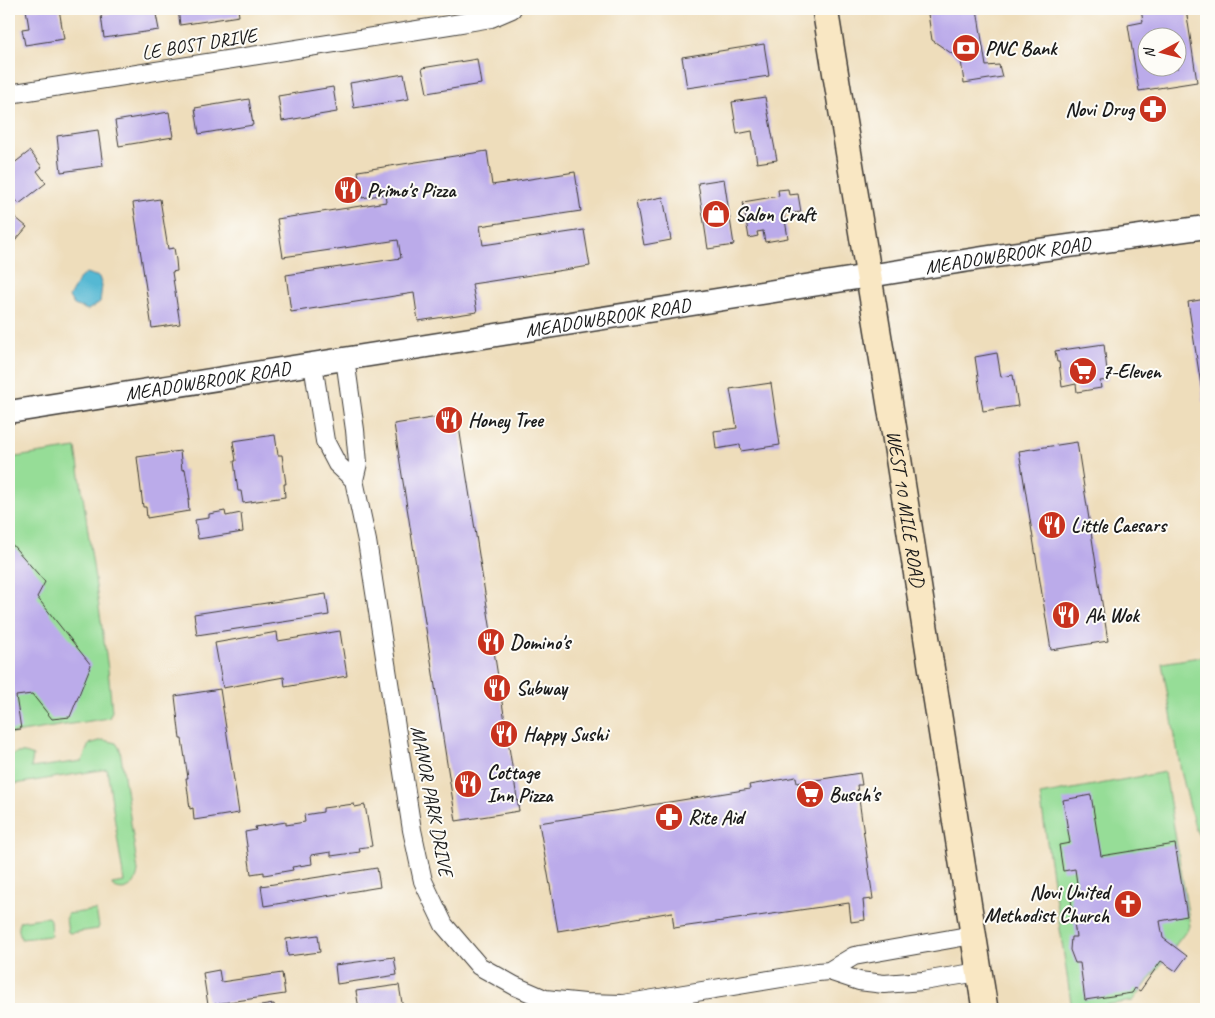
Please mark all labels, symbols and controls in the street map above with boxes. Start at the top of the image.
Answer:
street label: LE BOST DRIVE [140,22,261,65]
north arrow [1138,28,1188,78]
bank icon: PNC Bank [951,33,981,63]
place label: PNC Bank [985,36,1058,61]
text: N [1140,46,1159,59]
pharmacy icon: Novi Drug [1138,94,1168,124]
place label: Novi Drug [1065,97,1136,122]
restaurant icon: Primo's Pizza [333,175,363,205]
place label: Primo's Pizza [367,178,457,203]
shop icon: Salon Craft [701,199,731,229]
place label: Salon Craft [735,202,818,227]
street label: MEADOWBROOK ROAD [923,230,1093,279]
street label: MEADOWBROOK ROAD [523,292,693,343]
street label: MEADOWBROOK ROAD [123,355,293,406]
supermarket icon: 7-Eleven [1068,356,1098,386]
place label: 7-Eleven [1102,359,1163,384]
restaurant icon: Honey Tree [434,405,464,435]
place label: Honey Tree [468,408,545,434]
street label: WEST 10 MILE ROAD [882,429,931,590]
restaurant icon: Little Caesars [1037,510,1067,540]
place label: Little Caesars [1071,513,1168,538]
restaurant icon: Ah Wok [1051,600,1081,630]
place label: Ah Wok [1085,603,1140,628]
restaurant icon: Domino's [476,627,506,657]
place label: Domino's [510,630,572,655]
restaurant icon: Subway [482,673,512,703]
place label: Subway [516,676,569,701]
restaurant icon: Happy Sushi [489,719,519,749]
place label: Happy Sushi [523,722,611,747]
street label: MANOR PARK DRIVE [405,724,459,881]
place label: Cottage Inn Pizza [487,760,554,808]
restaurant icon: Cottage Inn Pizza [453,769,483,799]
supermarket icon: Busch's [795,779,825,809]
place label: Busch's [829,782,882,807]
pharmacy icon: Rite Aid [654,802,684,832]
place label: Rite Aid [688,805,747,830]
place label: Novi United Methodist Church [984,880,1113,928]
church icon: Novi United Methodist Church [1113,889,1143,919]

